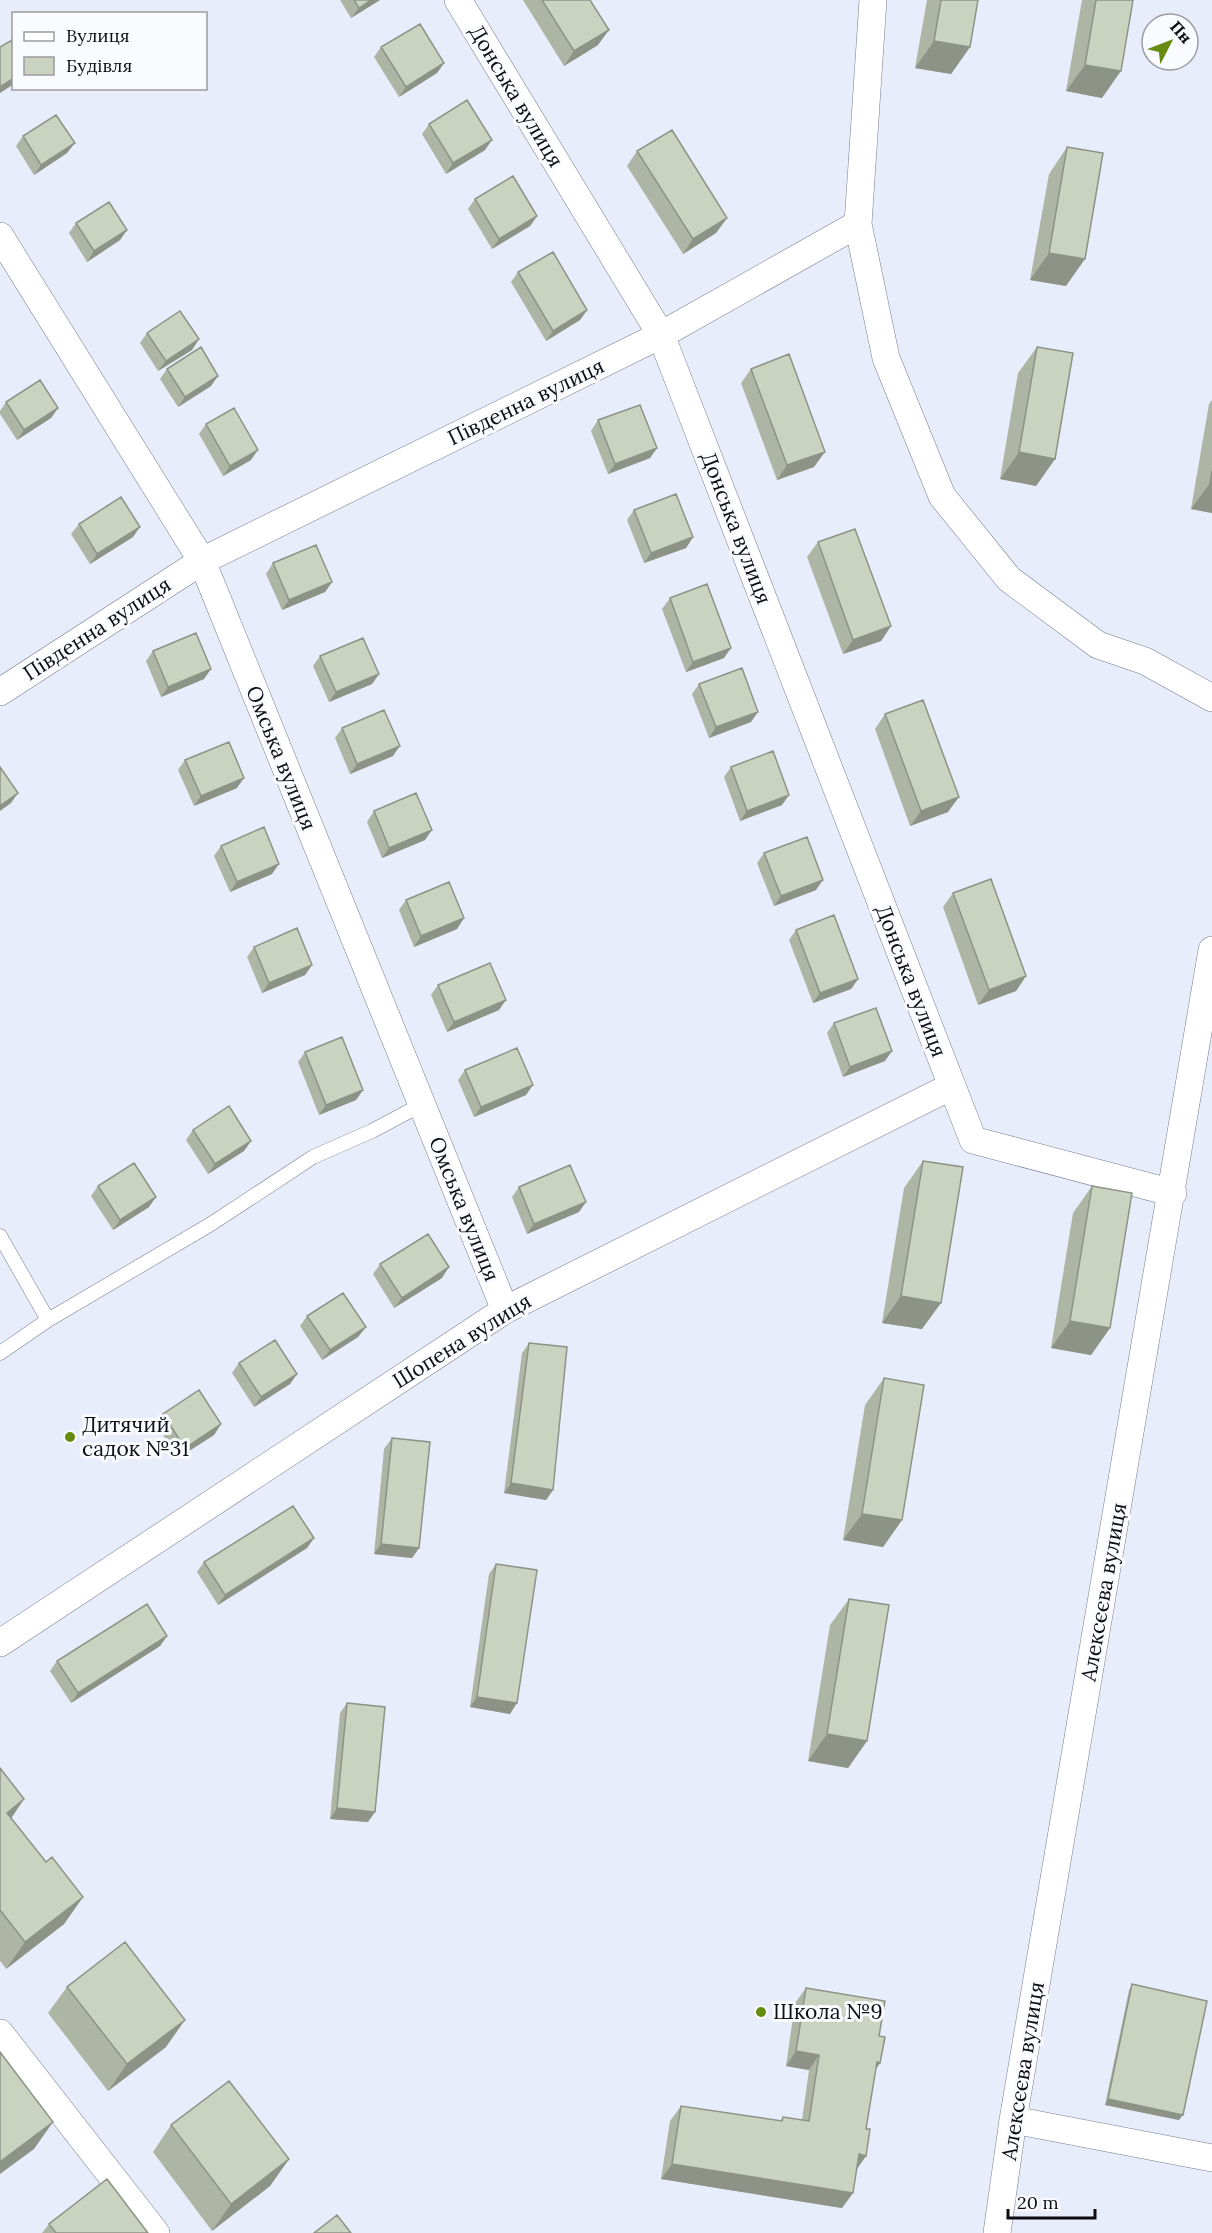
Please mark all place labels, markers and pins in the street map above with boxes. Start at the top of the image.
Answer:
place label: Дитячий садок №31 [82,1411,189,1462]
marker: Дитячий садок №31 [63,1430,77,1444]
place label: Школа №9 [773,1998,883,2025]
marker: Школа №9 [754,2005,768,2019]

